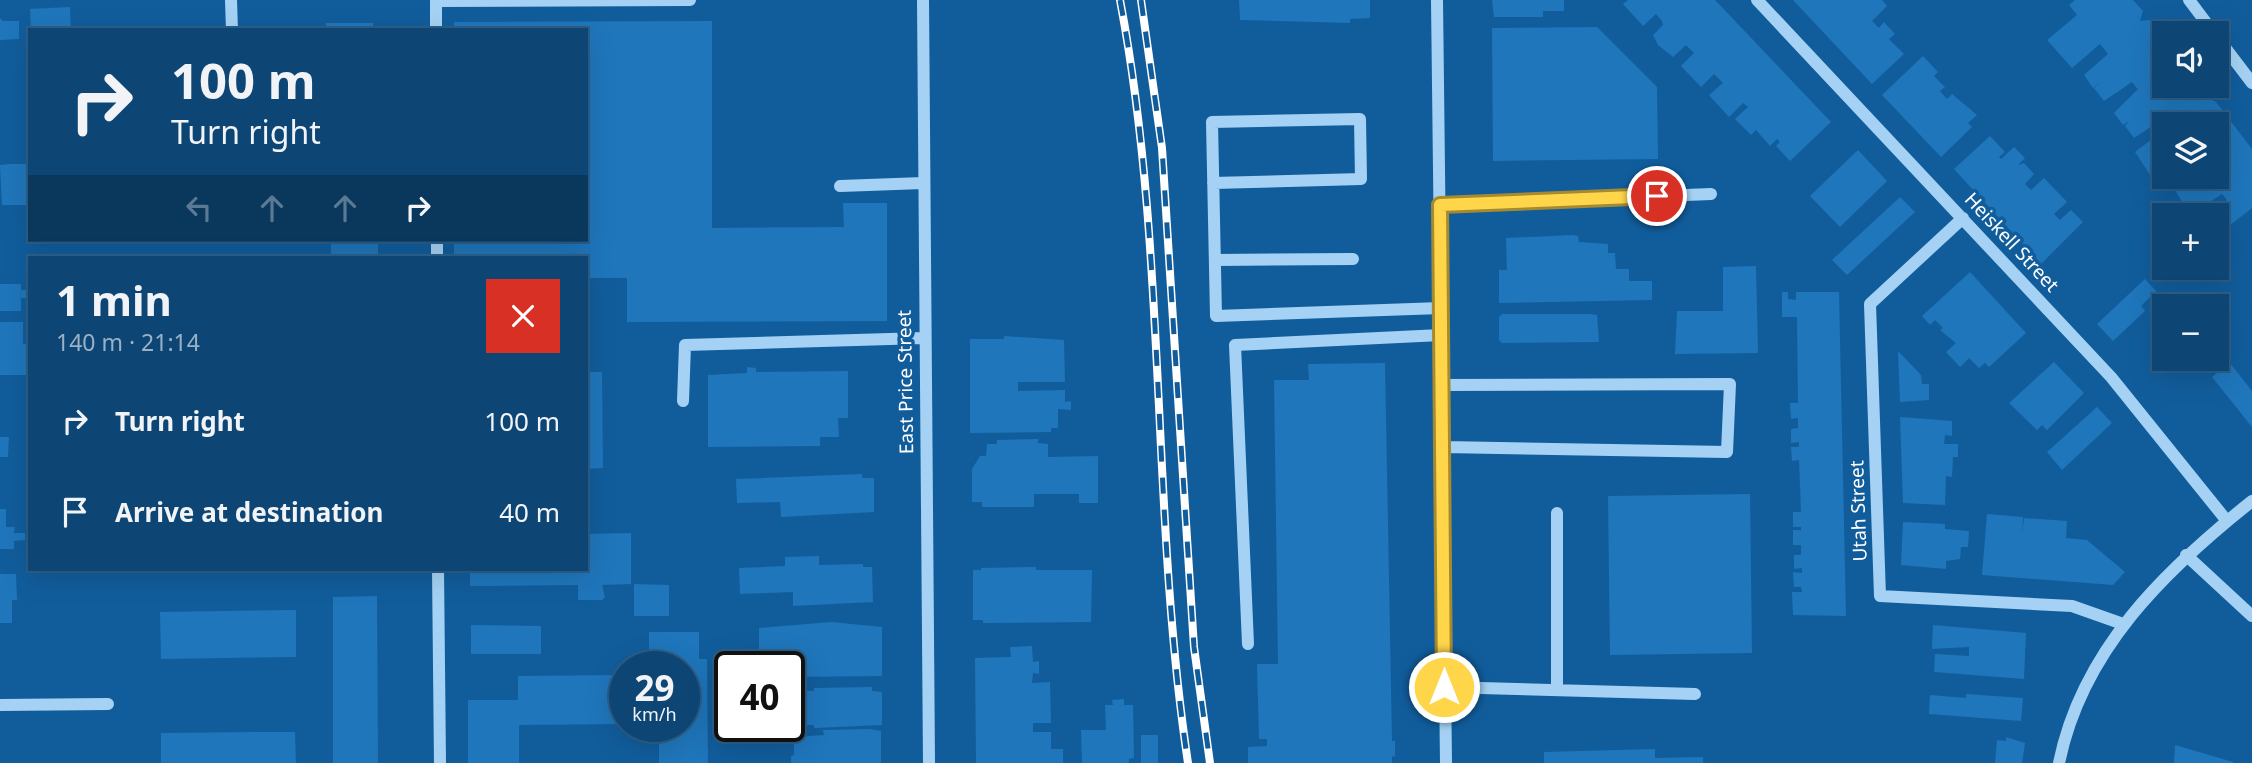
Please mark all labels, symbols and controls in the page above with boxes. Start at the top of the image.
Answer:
map controls [2152,21,2229,371]
button: sound [2152,21,2229,98]
text: 100 m [171,47,316,113]
icon: right [56,56,147,147]
text: Turn right [171,110,321,153]
button: layers [2152,112,2229,189]
pin [1627,166,1687,226]
icon: arrive [1638,177,1676,215]
street label: Heiskell Street [1959,187,2065,298]
icon: left [180,189,218,227]
icon: ahead [253,189,291,227]
icon: ahead [326,189,364,227]
icon: right [399,189,437,227]
button: + [2152,203,2229,280]
text: 1 min [56,271,172,328]
button: close [486,279,560,353]
button: − [2152,294,2229,371]
street label: East Price Street [891,310,919,454]
text: 140 m · 21:14 [56,326,200,358]
icon: right [56,402,94,440]
text: Turn right [115,403,245,439]
text: 100 m [484,403,560,439]
street label: Utah Street [1843,460,1873,562]
icon: arrive [56,493,94,531]
text: Arrive at destination [115,494,384,530]
text: 40 m [499,494,560,530]
position arrow [1407,650,1481,724]
speed limit sign: 40 [714,651,805,742]
text: 29 [634,664,675,711]
text: km/h [632,702,677,726]

